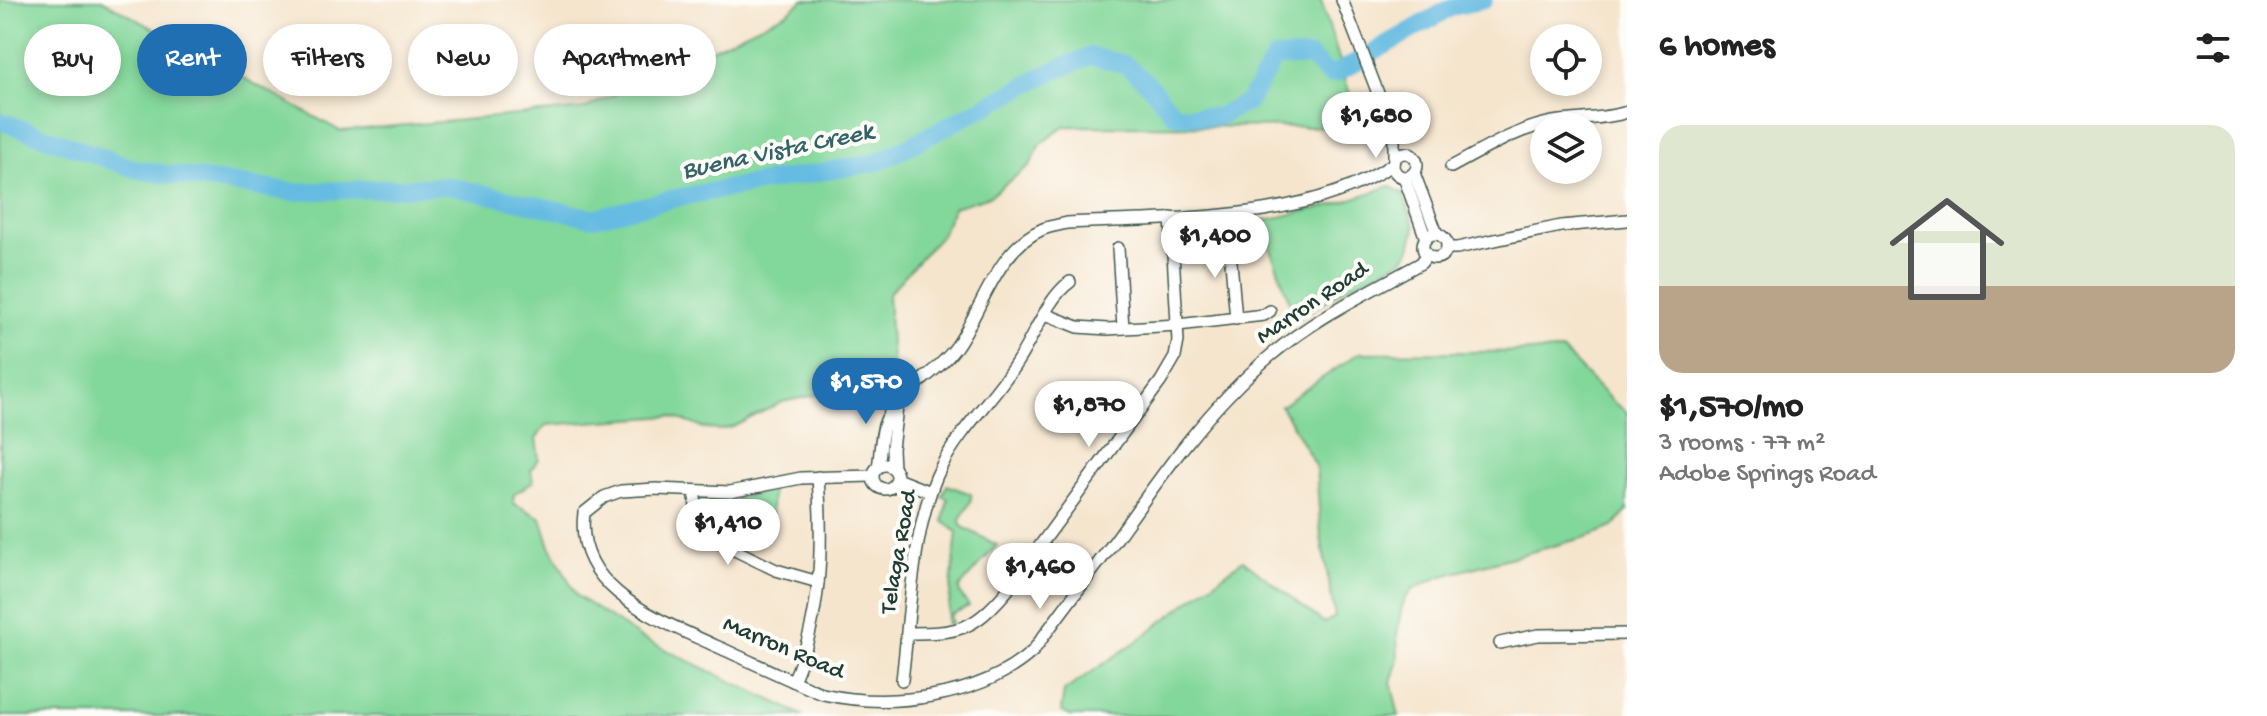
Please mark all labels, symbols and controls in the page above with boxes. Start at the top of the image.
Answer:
chip: Buy [24,24,121,96]
chip: Rent [137,24,247,96]
chip: Filters [263,24,392,96]
chip: New [408,24,518,96]
chip: Apartment [534,24,716,96]
map controls [1530,24,1602,184]
button: locate [1530,24,1602,96]
icon: filters [2191,26,2235,70]
text: 6 homes [1659,28,1774,68]
pin: $1,680 [1311,92,1441,160]
text: $1,680 [1340,102,1412,133]
button: layers [1530,112,1602,184]
water label: Buena Vista Creek [680,117,879,188]
icon: home [1875,177,2019,321]
pin: $1,400 [1150,212,1280,280]
text: $1,400 [1179,222,1251,253]
street label: Marron Road [1251,255,1376,352]
pin: $1,570 [801,358,931,426]
text: $1,570 [830,368,902,399]
pin: $1,870 [1024,381,1154,449]
text: $1,570/mo [1659,389,1804,429]
text: $1,870 [1053,391,1125,422]
text: 3 rooms · 77 m² [1659,429,1825,460]
text: Adobe Springs Road [1659,460,1876,491]
street label: Telaga Road [874,486,925,618]
pin: $1,410 [663,499,793,567]
text: $1,410 [694,509,762,540]
pin: $1,460 [975,543,1105,611]
text: $1,460 [1005,553,1075,584]
street label: Marron Road [718,610,850,688]

